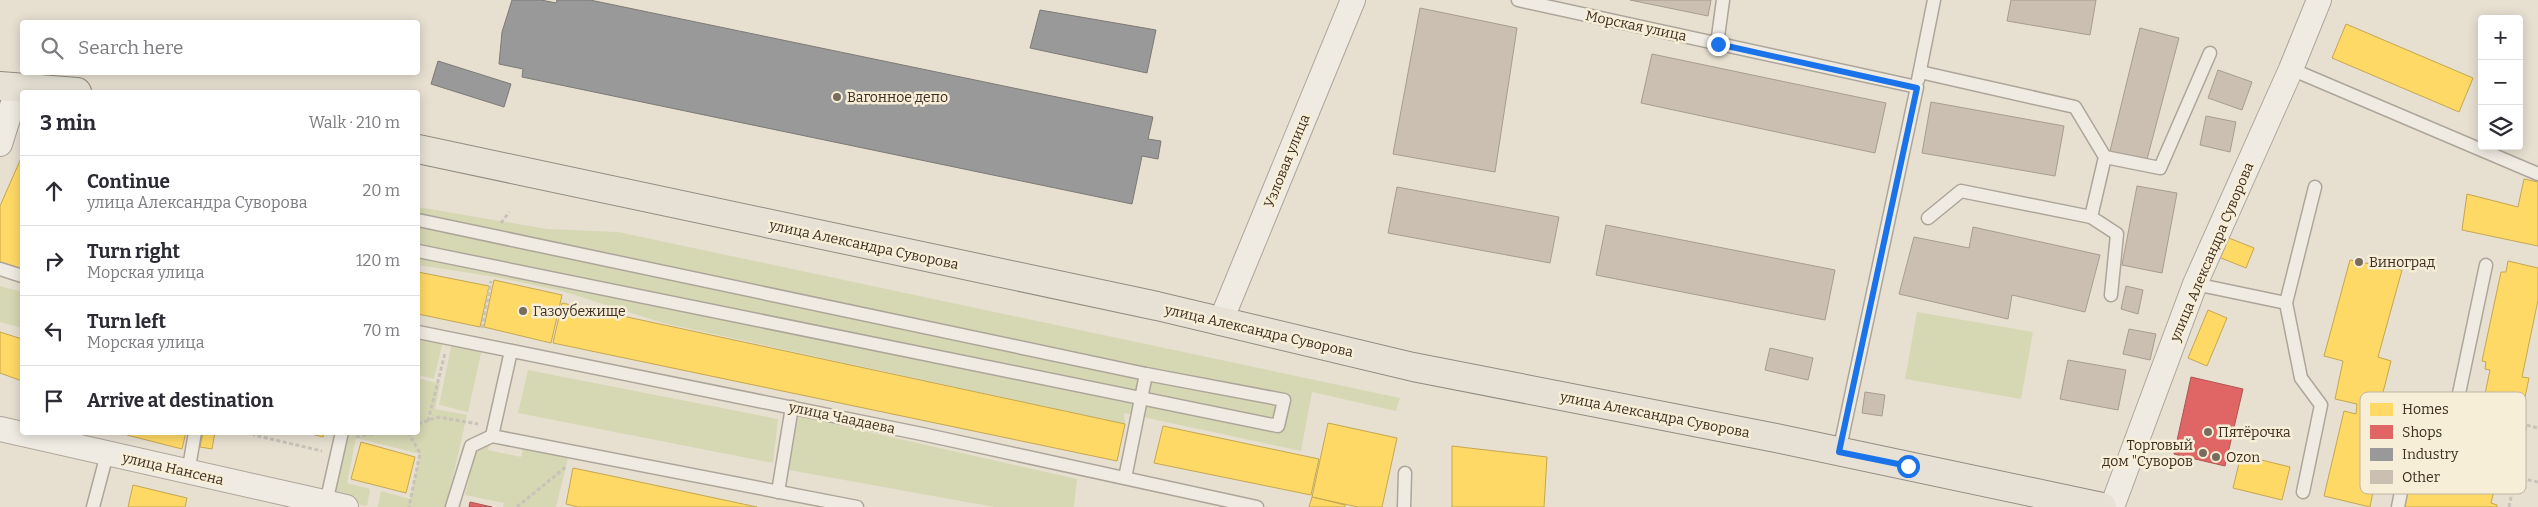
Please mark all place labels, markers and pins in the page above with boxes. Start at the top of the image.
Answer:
place label: Вагонное депо [847,89,948,106]
marker: Вагонное депо [831,91,843,103]
place label: Виноград [2369,254,2436,271]
marker: Виноград [2353,256,2365,268]
place label: Газоубежище [533,303,626,320]
marker: Газоубежище [517,305,529,317]
place label: Пятёрочка [2218,424,2291,441]
marker: Пятёрочка [2202,426,2214,438]
place label: Торговый дом "Суворов [2102,437,2193,470]
marker: Торговый дом "Суворов [2197,447,2209,459]
place label: Ozon [2226,449,2260,466]
marker: Ozon [2210,451,2222,463]

